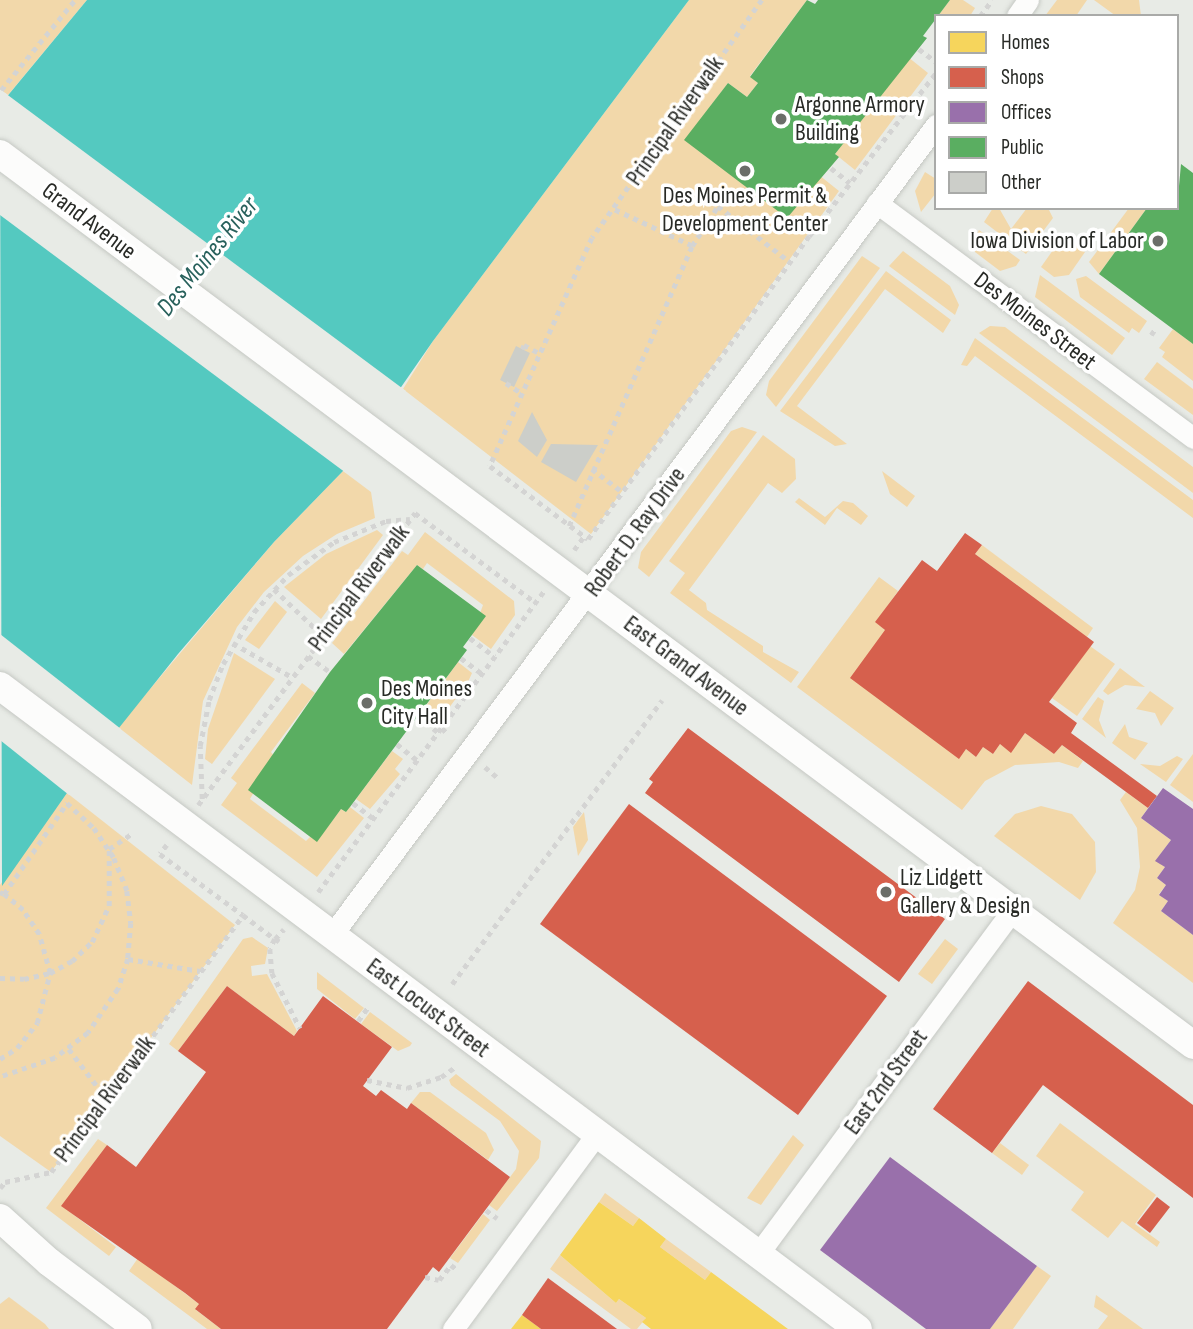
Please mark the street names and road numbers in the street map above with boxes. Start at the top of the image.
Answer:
street label: Principal Riverwalk [620,51,730,191]
street label: Grand Avenue [36,176,142,266]
street label: Des Moines Street [968,266,1102,376]
street label: Robert D. Ray Drive [578,462,692,602]
street label: Principal Riverwalk [302,519,416,657]
street label: East Grand Avenue [618,610,754,722]
street label: East Locust Street [361,952,495,1064]
street label: East 2nd Street [838,1024,934,1140]
street label: Principal Riverwalk [48,1030,162,1168]

